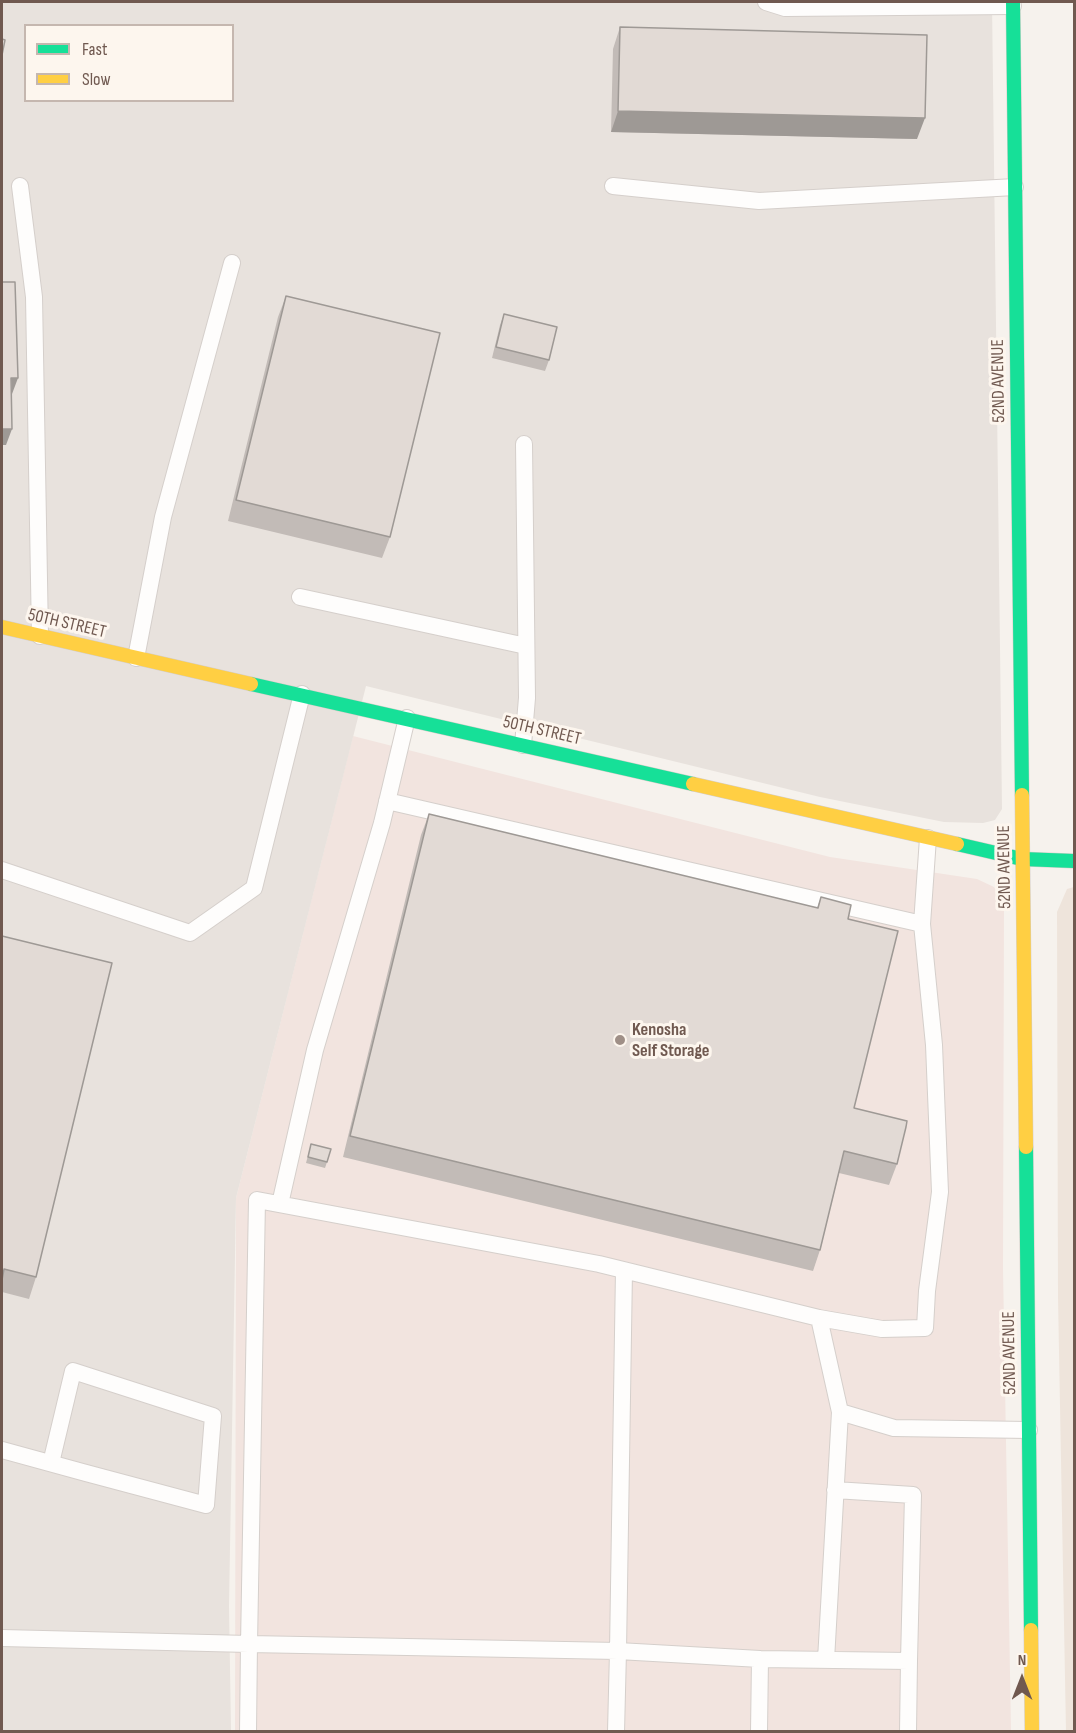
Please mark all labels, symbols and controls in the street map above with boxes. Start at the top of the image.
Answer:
legend [24,24,234,102]
text: Fast [82,39,107,60]
text: Slow [82,69,111,90]
street label: 52ND AVENUE [987,339,1011,423]
street label: 50TH STREET [26,605,108,643]
street label: 50TH STREET [501,712,583,750]
street label: 52ND AVENUE [993,825,1017,909]
place label: Kenosha Self Storage [632,1019,710,1062]
marker: Kenosha Self Storage [613,1033,627,1047]
street label: 52ND AVENUE [998,1311,1022,1395]
north arrow [992,1649,1052,1709]
text: N [1018,1651,1026,1670]

